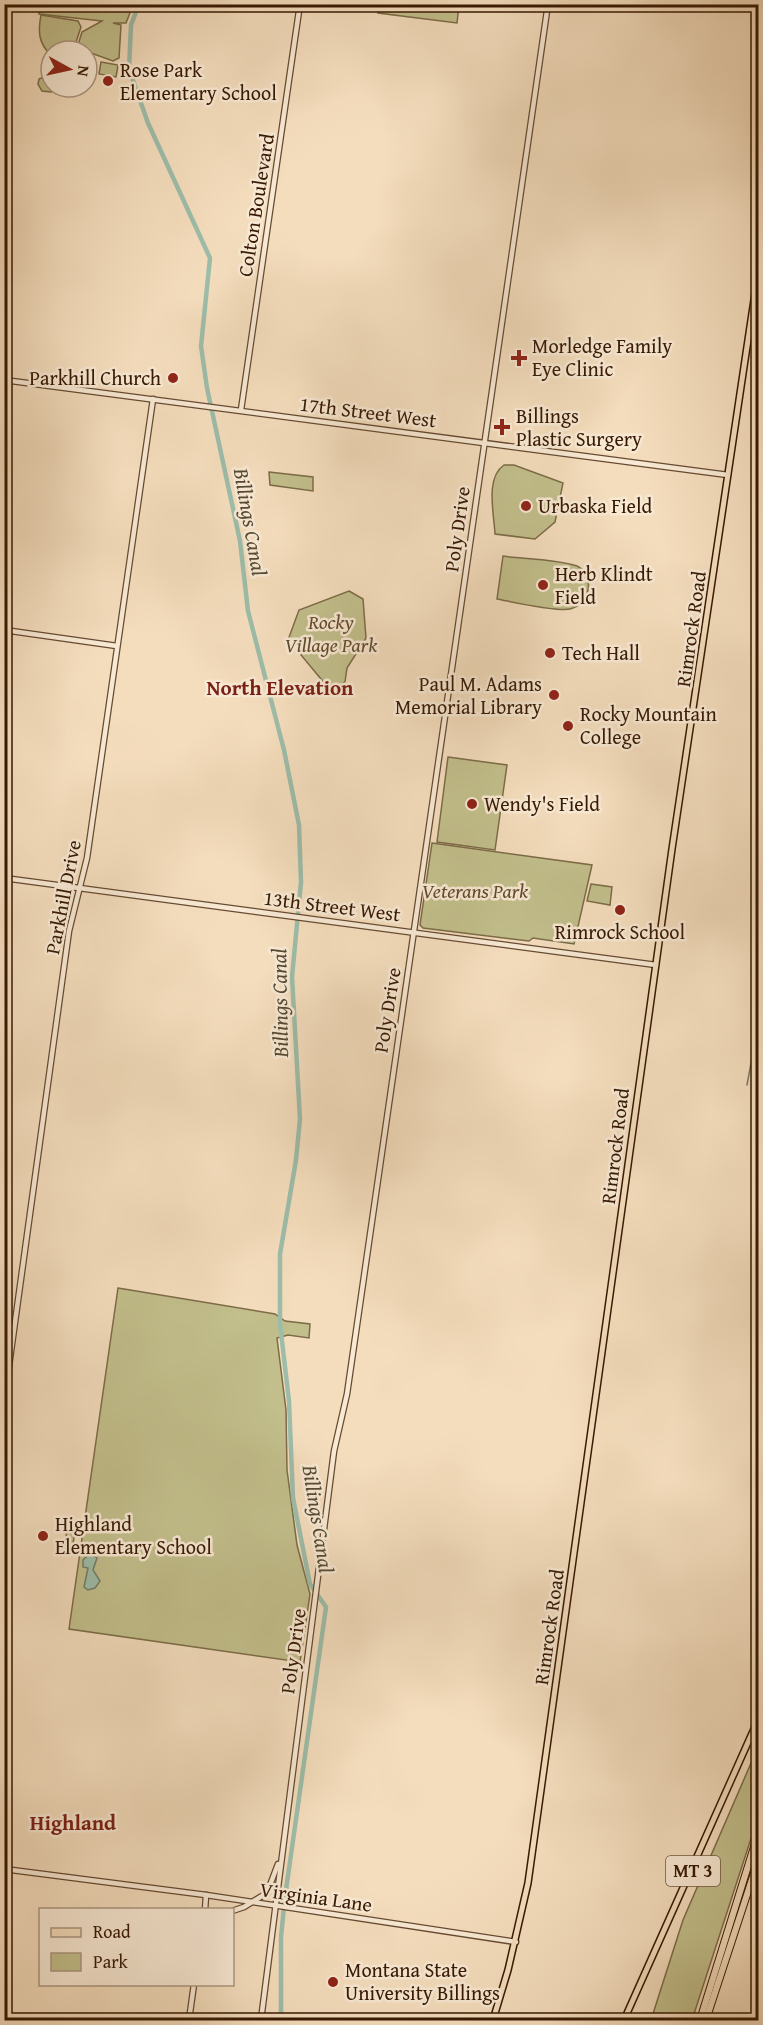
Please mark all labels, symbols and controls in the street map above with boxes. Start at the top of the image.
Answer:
north arrow [39,39,99,99]
place label: Rose Park Elementary School [120,55,277,107]
text: N [71,64,96,78]
marker: Rose Park Elementary School [101,74,115,88]
street label: Colton Boulevard [230,131,281,279]
place label: Morledge Family Eye Clinic [532,331,672,383]
marker: Morledge Family Eye Clinic [510,349,528,367]
place label: Parkhill Church [29,363,161,392]
marker: Parkhill Church [166,371,180,385]
street label: 17th Street West [298,389,438,434]
place label: Billings Plastic Surgery [516,401,642,453]
marker: Billings Plastic Surgery [493,418,511,436]
water label: Billings Canal [226,465,275,578]
street label: Poly Drive [436,484,477,573]
place label: Urbaska Field [538,491,653,520]
marker: Urbaska Field [519,499,533,513]
place label: Herb Klindt Field [555,559,653,611]
street label: Rimrock Road [668,569,713,689]
marker: Herb Klindt Field [536,578,550,592]
park label: Rocky Village Park [285,607,378,659]
place label: Tech Hall [562,638,640,667]
marker: Tech Hall [543,646,557,660]
place label: Paul M. Adams Memorial Library [395,669,542,721]
district label: North Elevation [206,672,354,703]
marker: Paul M. Adams Memorial Library [547,688,561,702]
place label: Rocky Mountain College [580,699,717,751]
marker: Rocky Mountain College [561,719,575,733]
place label: Wendy's Field [484,789,600,818]
marker: Wendy's Field [465,797,479,811]
street label: Parkhill Drive [37,837,88,957]
park label: Veterans Park [422,876,529,905]
street label: 13th Street West [262,883,402,928]
marker: Rimrock School [613,903,627,917]
place label: Rimrock School [555,917,686,946]
water label: Billings Canal [263,948,296,1059]
street label: Poly Drive [365,965,408,1055]
street label: Rimrock Road [593,1086,636,1206]
water label: Billings Canal [294,1462,342,1575]
place label: Highland Elementary School [55,1509,212,1561]
marker: Highland Elementary School [36,1529,50,1543]
street label: Rimrock Road [526,1567,571,1687]
street label: Poly Drive [272,1606,313,1695]
district label: Highland [30,1807,116,1838]
road number: MT 3 [666,1856,720,1886]
street label: Virginia Lane [258,1874,374,1919]
legend [39,1908,234,1986]
text: Road [93,1918,131,1945]
text: Park [93,1948,129,1975]
place label: Montana State University Billings [345,1955,500,2007]
marker: Montana State University Billings [326,1975,340,1989]

